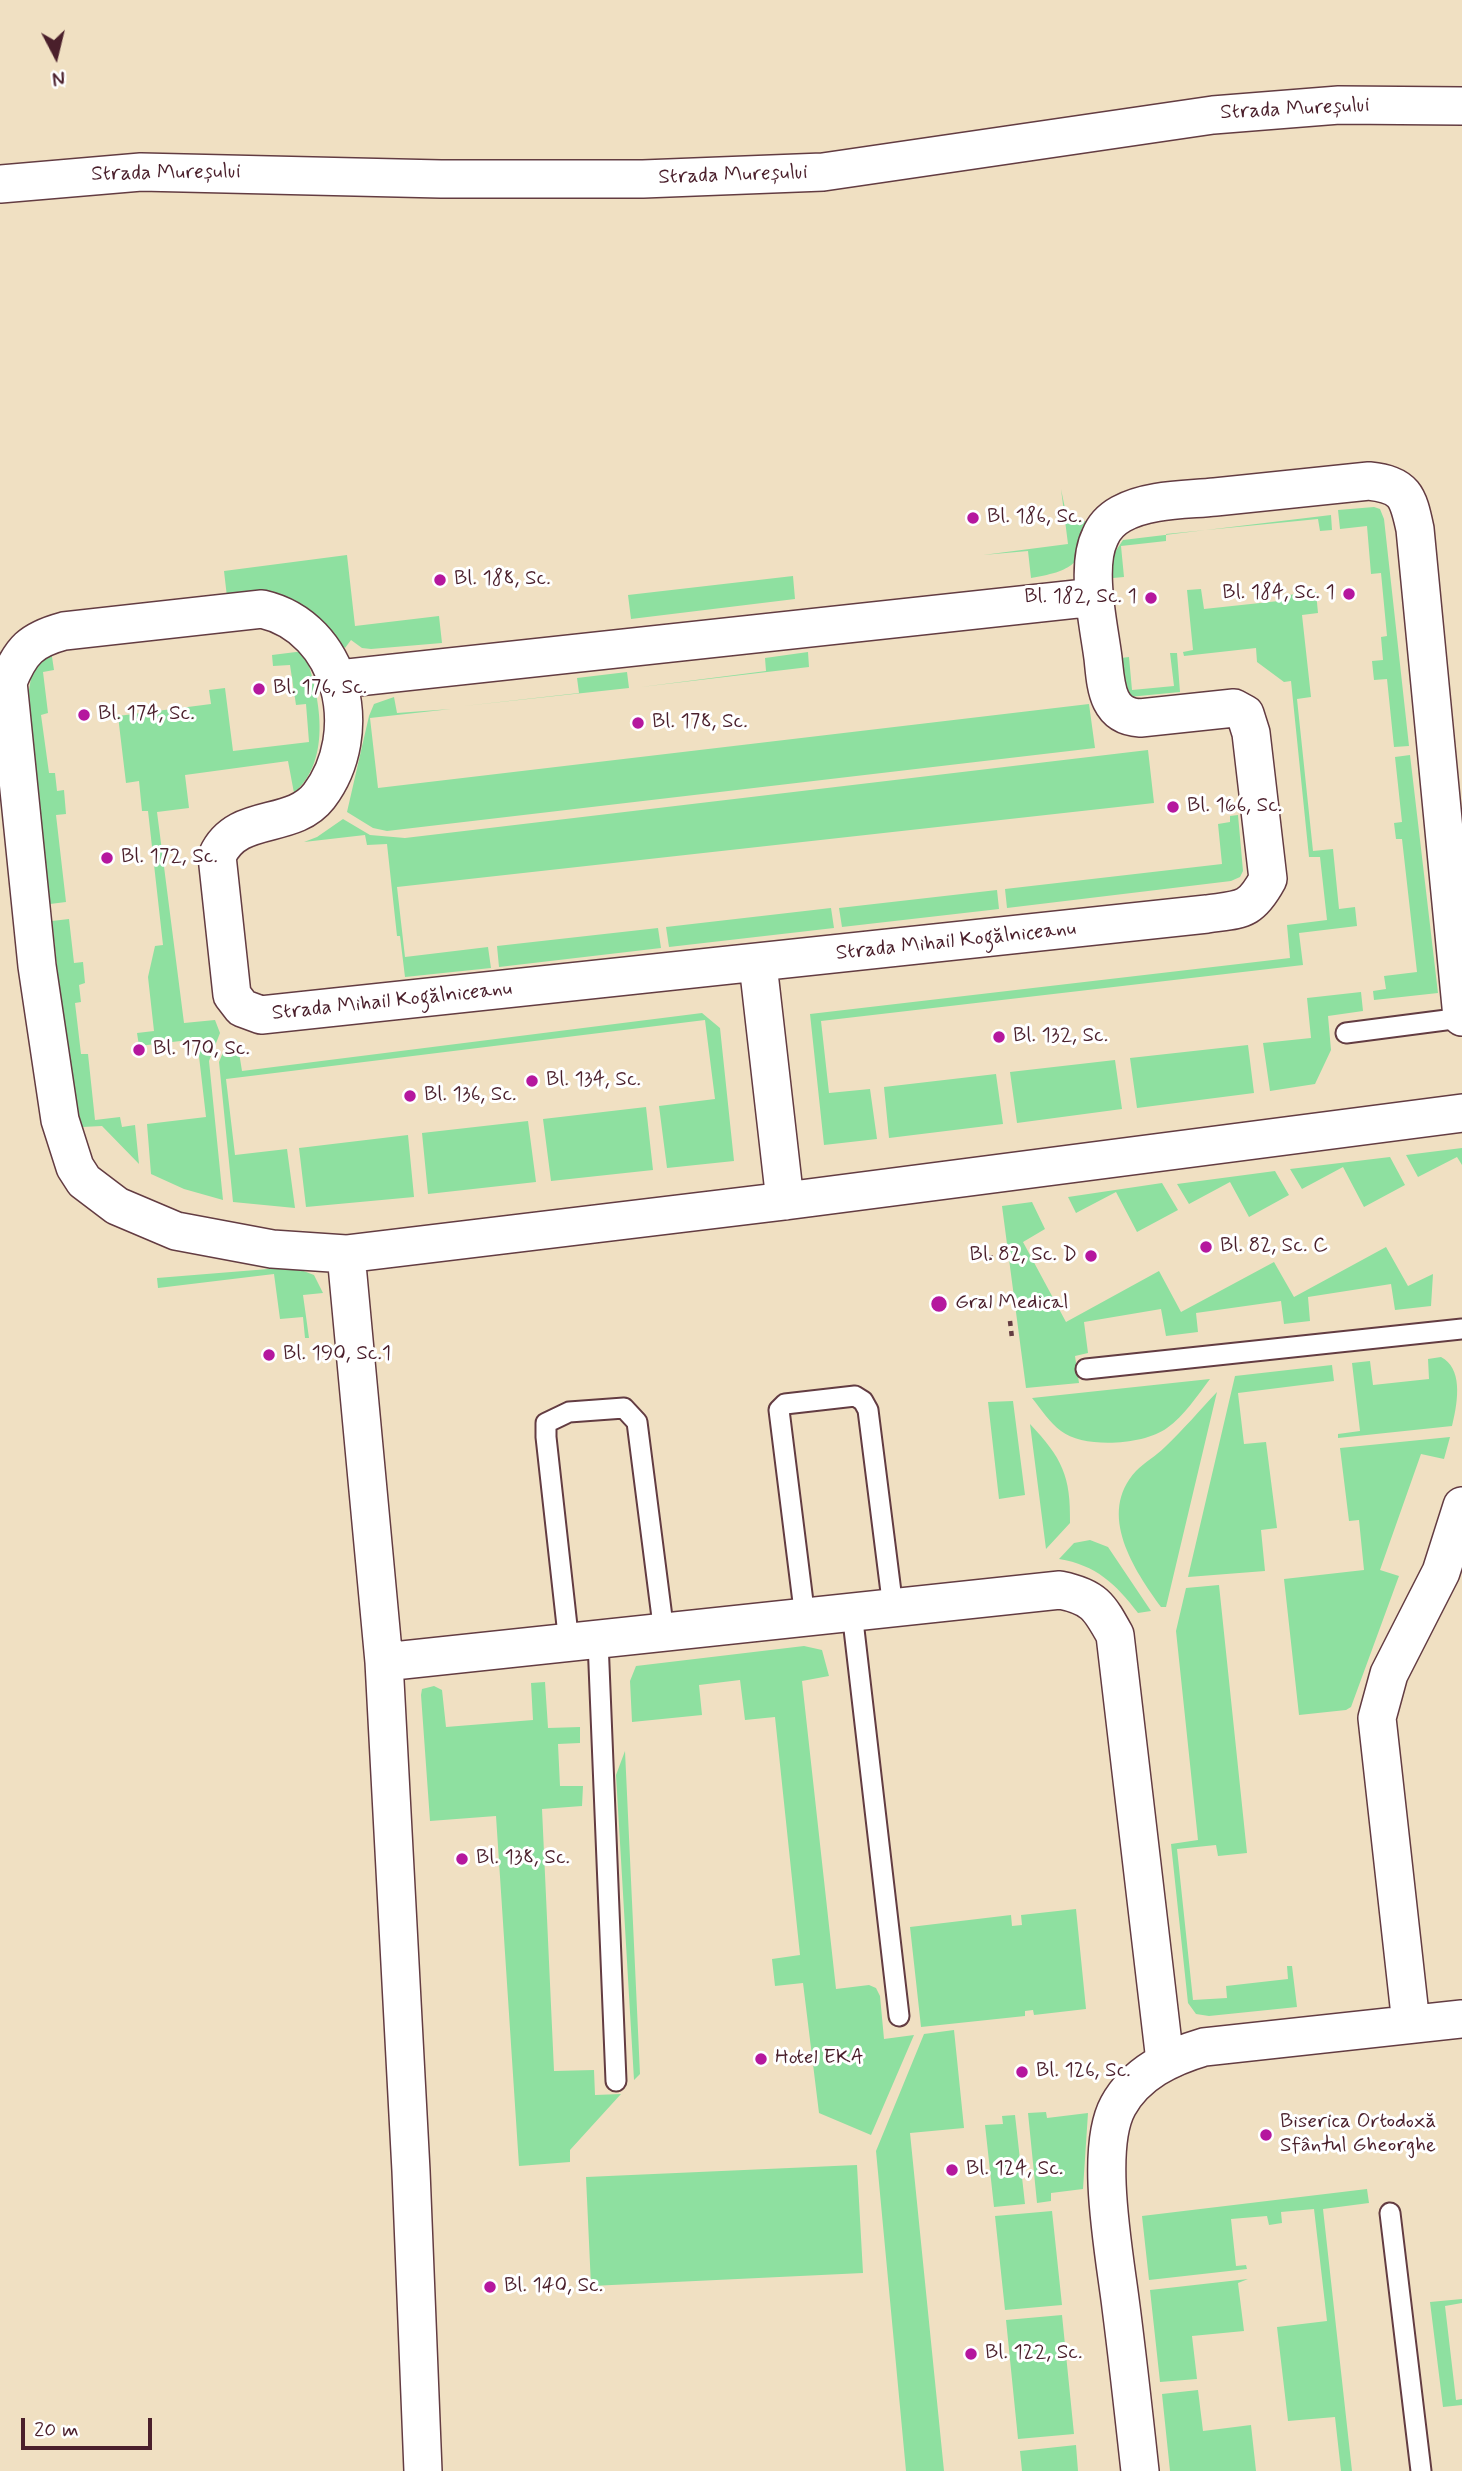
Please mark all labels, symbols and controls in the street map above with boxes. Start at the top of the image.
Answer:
north arrow [21,21,91,91]
text: N [51,64,66,91]
street label: Strada Mureșului [1220,94,1370,126]
street label: Strada Mureșului [91,160,241,188]
street label: Strada Mureșului [658,161,808,191]
place label: Bl. 186, Sc. [987,505,1082,531]
marker: Bl. 186, Sc. [965,510,981,526]
place label: Bl. 188, Sc. [454,567,551,593]
marker: Bl. 188, Sc. [432,572,448,588]
place label: Bl. 184, Sc. 1 [1222,581,1335,607]
place label: Bl. 182, Sc. 1 [1024,585,1137,611]
marker: Bl. 184, Sc. 1 [1341,586,1357,602]
marker: Bl. 182, Sc. 1 [1143,590,1159,606]
place label: Bl. 176, Sc. [273,676,367,702]
marker: Bl. 176, Sc. [251,681,267,697]
place label: Bl. 174, Sc. [98,702,195,728]
marker: Bl. 174, Sc. [76,707,92,723]
place label: Bl. 178, Sc. [652,710,748,736]
marker: Bl. 178, Sc. [630,715,646,731]
place label: Bl. 166, Sc. [1187,794,1282,820]
marker: Bl. 166, Sc. [1165,799,1181,815]
place label: Bl. 172, Sc. [121,845,218,871]
marker: Bl. 172, Sc. [99,850,115,866]
street label: Strada Mihail Kogălniceanu [835,917,1077,967]
street label: Strada Mihail Kogălniceanu [271,977,513,1027]
place label: Bl. 132, Sc. [1013,1024,1108,1050]
marker: Bl. 132, Sc. [991,1029,1007,1045]
place label: Bl. 170, Sc. [153,1037,250,1063]
marker: Bl. 170, Sc. [131,1042,147,1058]
place label: Bl. 134, Sc. [546,1068,641,1094]
marker: Bl. 134, Sc. [524,1073,540,1089]
place label: Bl. 136, Sc. [424,1083,516,1109]
marker: Bl. 136, Sc. [402,1088,418,1104]
place label: Bl. 82, Sc. C [1220,1234,1328,1260]
marker: Bl. 82, Sc. C [1198,1239,1214,1255]
place label: Bl. 82, Sc. D [970,1243,1077,1269]
marker: Bl. 82, Sc. D [1083,1248,1099,1264]
place label: Gral Medical [955,1291,1069,1317]
marker: Gral Medical [929,1294,949,1314]
place label: Bl. 190, Sc.1 [283,1342,391,1368]
marker: Bl. 190, Sc.1 [261,1347,277,1363]
place label: Bl. 138, Sc. [476,1846,570,1872]
marker: Bl. 138, Sc. [454,1851,470,1867]
place label: Hotel EKA [775,2046,864,2072]
marker: Hotel EKA [753,2051,769,2067]
place label: Bl. 126, Sc. [1036,2059,1131,2085]
marker: Bl. 126, Sc. [1014,2064,1030,2080]
place label: Biserica Ortodoxă Sfântul Gheorghe [1280,2110,1436,2160]
marker: Biserica Ortodoxă Sfântul Gheorghe [1258,2127,1274,2143]
place label: Bl. 124, Sc. [966,2157,1063,2183]
marker: Bl. 124, Sc. [944,2162,960,2178]
place label: Bl. 140, Sc. [504,2274,603,2300]
marker: Bl. 140, Sc. [482,2279,498,2295]
place label: Bl. 122, Sc. [985,2341,1082,2367]
marker: Bl. 122, Sc. [963,2346,979,2362]
scale bar [24,2404,156,2448]
text: 20 m [34,2416,79,2444]

